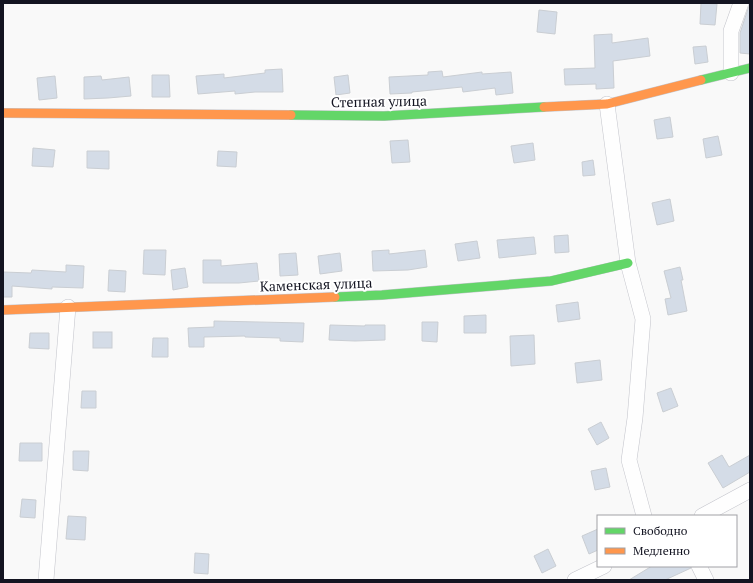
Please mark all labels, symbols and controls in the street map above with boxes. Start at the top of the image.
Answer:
street label: Степная улица [331,91,427,111]
street label: Каменская улица [259,273,373,295]
legend [597,515,737,567]
text: Свободно [633,523,688,538]
text: Медленно [633,543,690,558]

